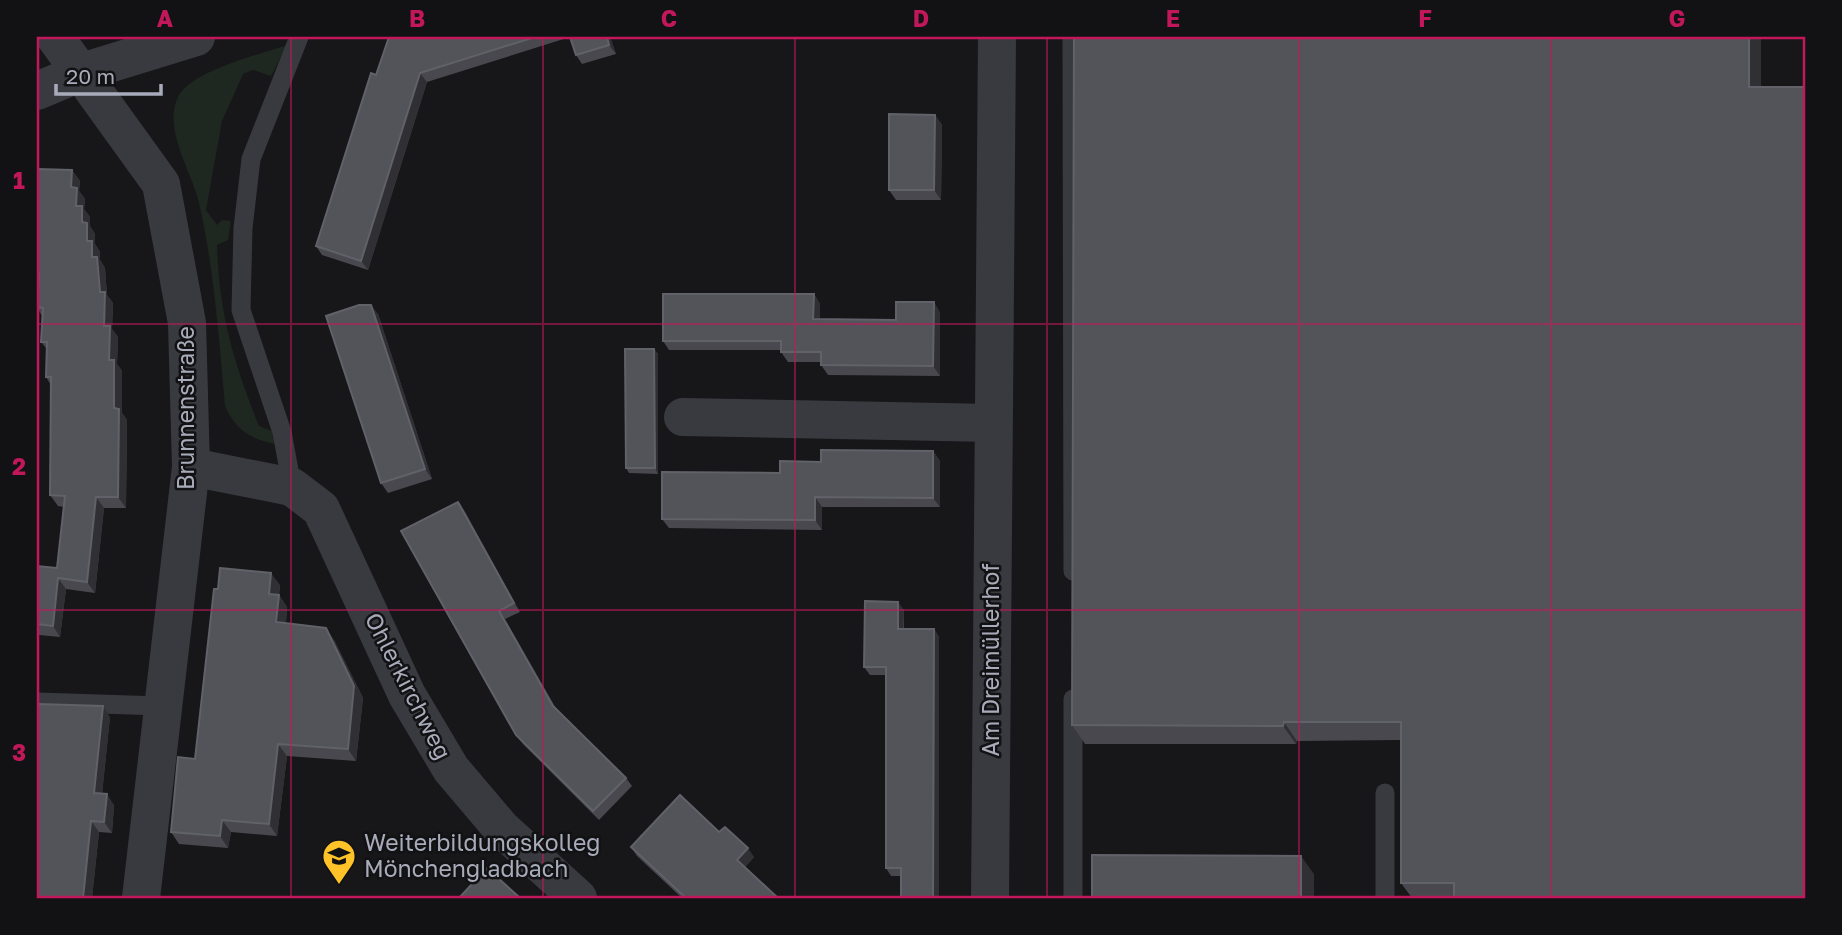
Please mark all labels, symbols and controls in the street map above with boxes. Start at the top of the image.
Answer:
text: A [157,4,174,32]
text: B [409,4,425,32]
text: C [661,4,677,32]
text: D [913,4,929,32]
text: E [1166,4,1180,32]
text: F [1418,4,1432,32]
text: G [1669,4,1685,32]
scale bar [56,52,161,96]
text: 20 m [66,63,115,89]
text: 1 [13,166,25,194]
street label: Brunnenstraße [171,326,199,490]
text: 2 [12,452,26,480]
street label: Am Dreimüllerhof [976,563,1004,757]
street label: Ohlerkirchweg [360,608,458,764]
text: 3 [12,738,26,766]
place label: Weiterbildungskolleg Mönchengladbach [364,828,600,882]
school or university icon: Weiterbildungskolleg Mönchengladbach [320,837,358,886]

